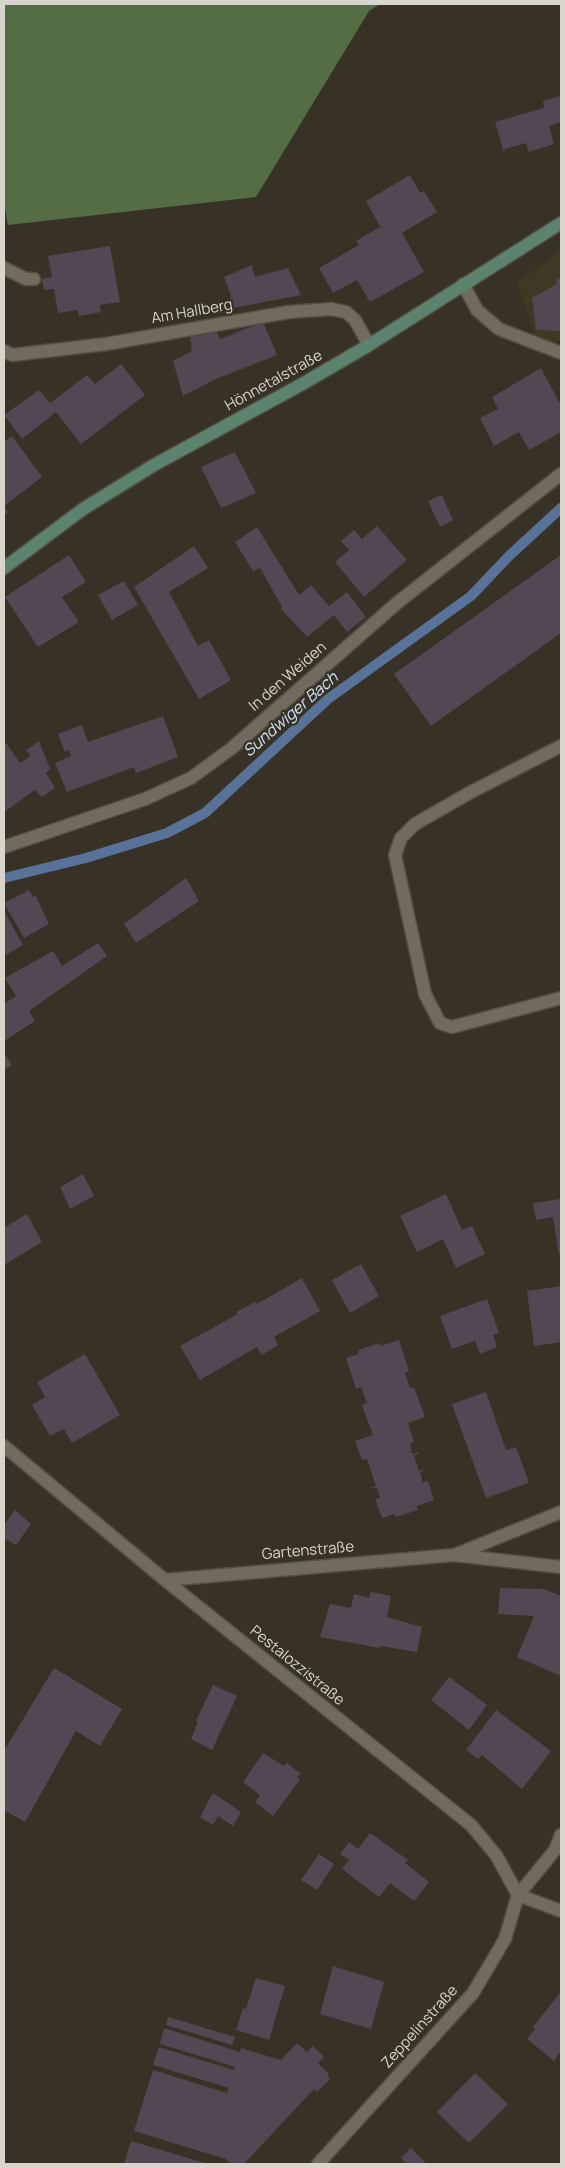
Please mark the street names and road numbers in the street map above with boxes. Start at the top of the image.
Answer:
street label: Am Hallberg [150,296,234,328]
street label: Hönnetalstraße [222,347,326,415]
street label: In den Weiden [246,639,330,715]
street label: Gartenstraße [261,1538,355,1564]
street label: Pestalozzistraße [246,1622,348,1710]
street label: Zeppelinstraße [378,1982,462,2072]

